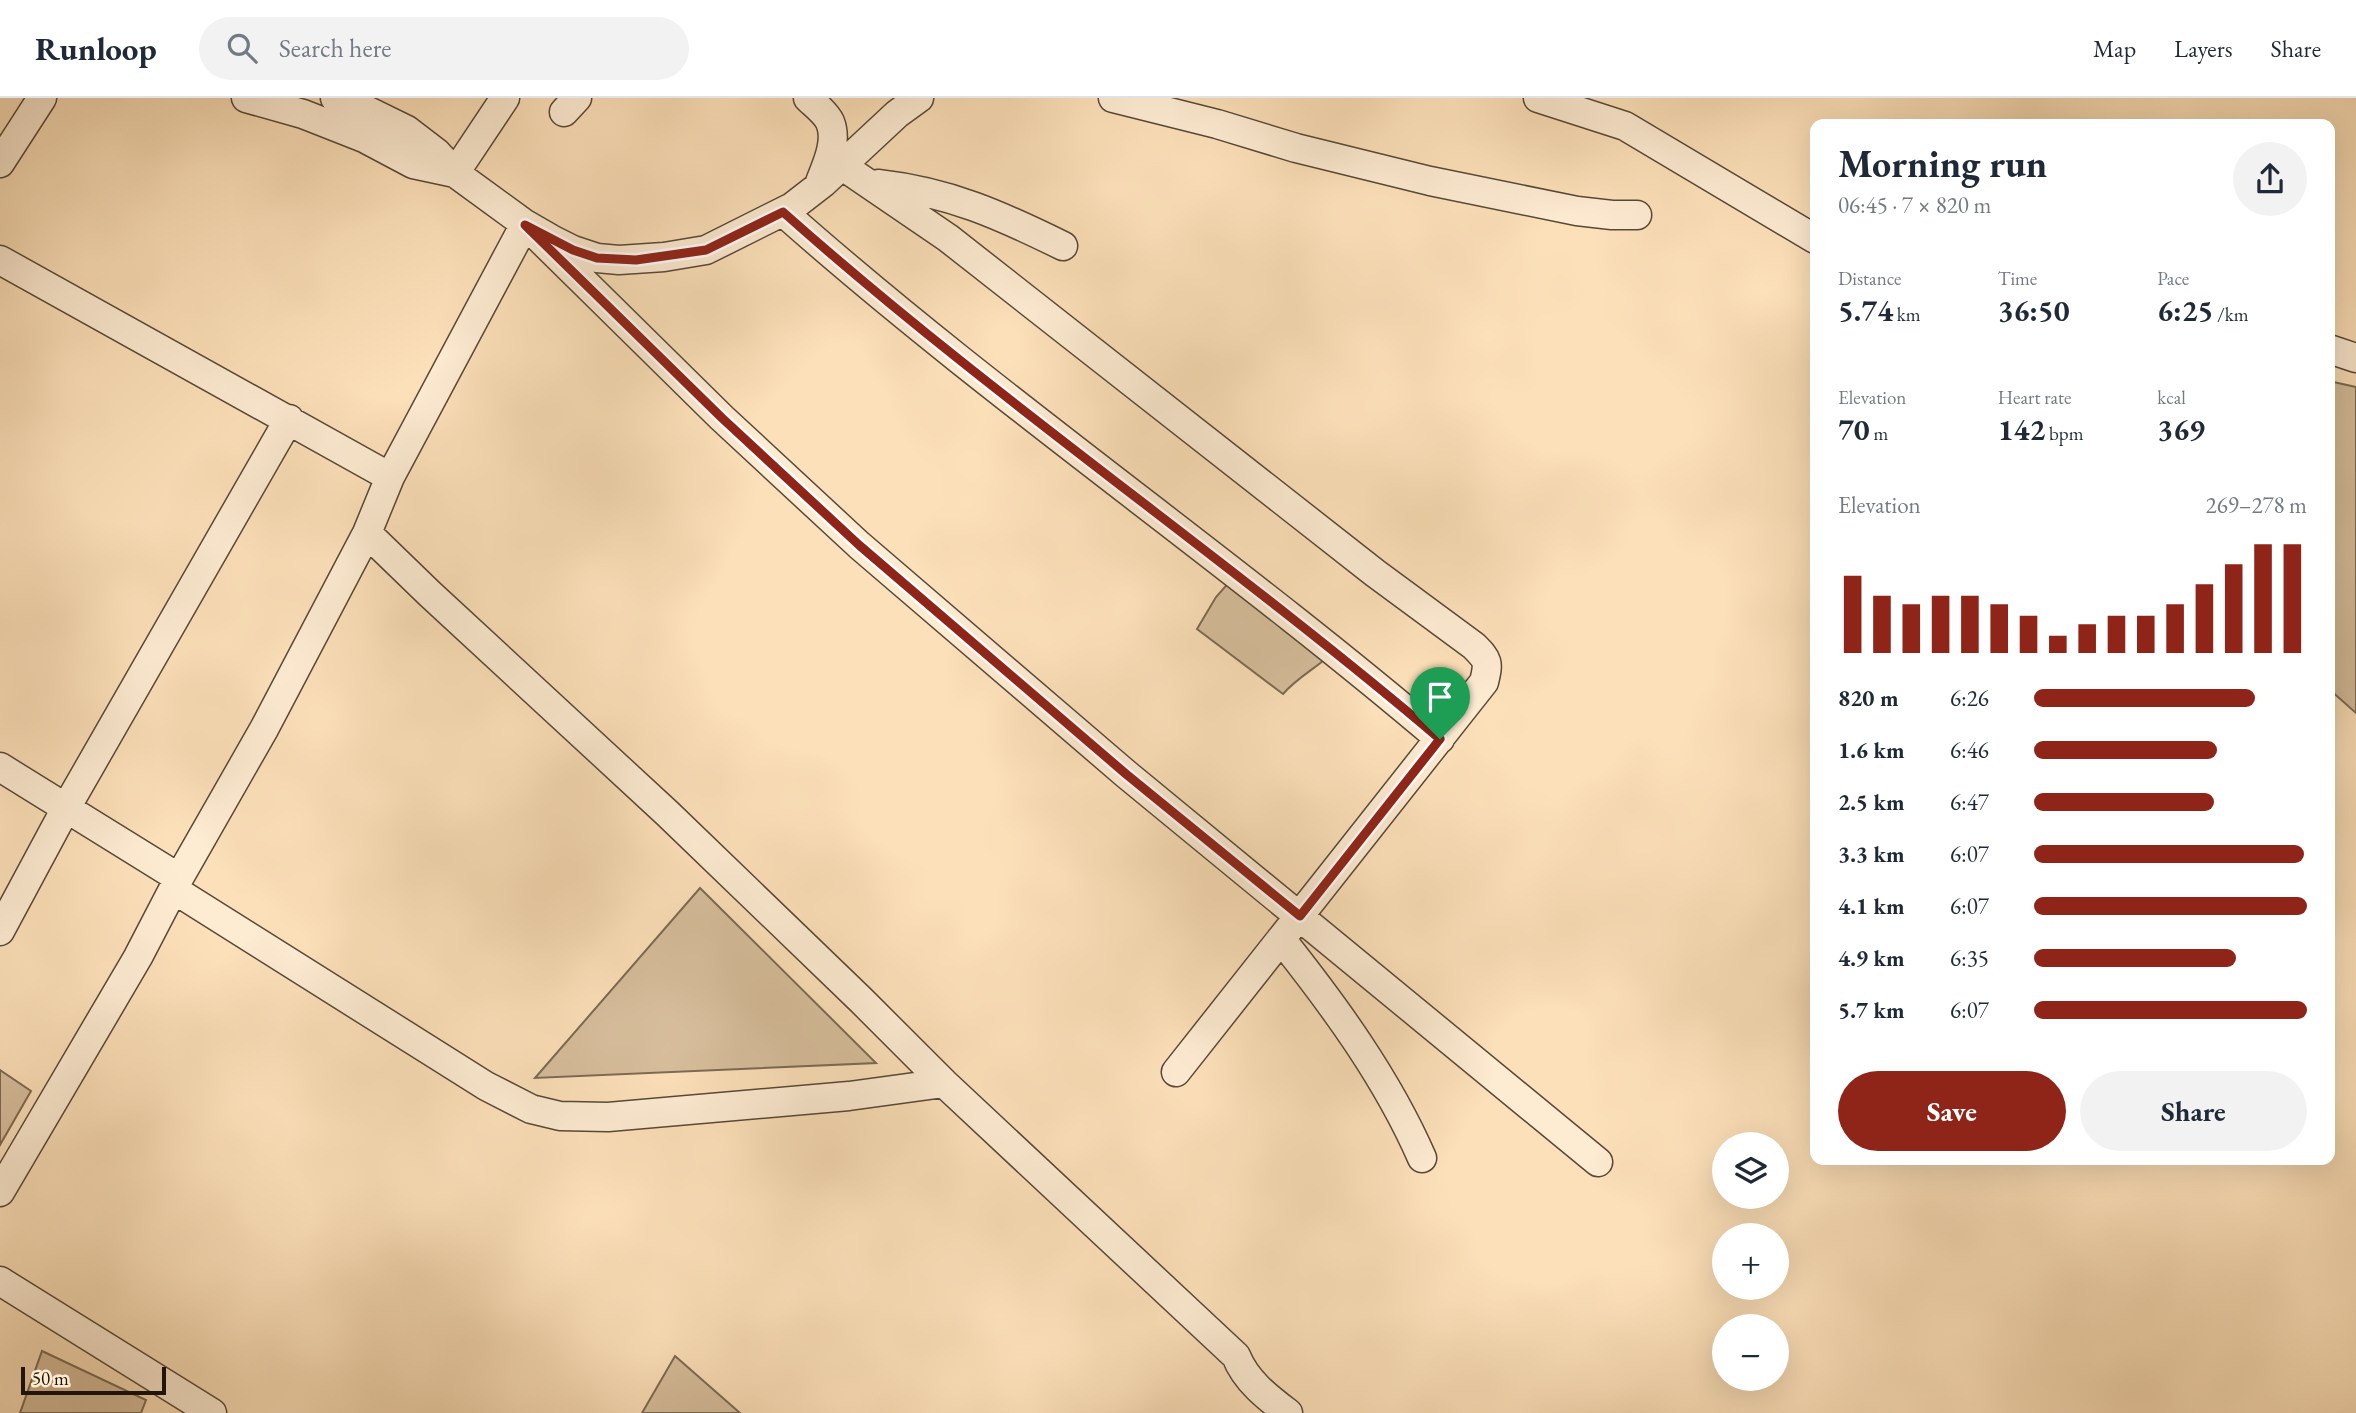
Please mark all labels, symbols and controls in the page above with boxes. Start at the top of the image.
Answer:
search box [199,17,689,80]
text: Runloop [35,27,157,70]
icon: search [223,29,261,67]
text: Search here [279,31,391,65]
text: Map [2093,33,2136,64]
text: Layers [2174,33,2233,64]
text: Share [2271,33,2321,64]
text: Morning run [1838,139,2047,188]
button: share [2233,142,2307,216]
text: 06:45 · 7 × 820 m [1838,190,1991,220]
text: Distance [1838,266,1901,291]
text: Time [1998,266,2037,291]
text: Pace [2157,266,2189,291]
text: 5.74 [1838,291,1893,330]
text: 36:50 [1998,291,2070,330]
text: 6:25 [2157,291,2213,330]
text: km [1893,302,1921,327]
text: /km [2213,302,2248,327]
text: Elevation [1838,385,1906,410]
text: Heart rate [1998,385,2071,410]
text: kcal [2157,385,2186,410]
text: 70 [1838,410,1870,449]
text: 142 [1998,410,2045,449]
text: 369 [2157,410,2205,449]
text: m [1870,421,1888,446]
text: bpm [2045,421,2084,446]
text: Elevation [1838,490,1921,520]
text: 269–278 m [2206,490,2307,520]
pin [1410,667,1470,739]
icon: arrive [1421,678,1459,716]
text: 820 m [1838,683,1899,713]
text: 6:26 [1950,683,1989,713]
text: 1.6 km [1838,735,1905,765]
text: 6:46 [1950,735,1989,765]
text: 2.5 km [1838,787,1905,817]
text: 6:47 [1950,787,1989,817]
text: 3.3 km [1838,839,1905,869]
text: 6:07 [1950,839,1989,869]
text: 4.1 km [1838,891,1905,921]
text: 6:07 [1950,891,1989,921]
text: 4.9 km [1838,943,1905,973]
text: 6:35 [1950,943,1989,973]
text: 5.7 km [1838,995,1905,1025]
text: 6:07 [1950,995,1989,1025]
button: Save [1838,1071,2066,1151]
button: Share [2080,1071,2307,1151]
map controls [1712,1132,1789,1391]
button: layers [1712,1132,1789,1209]
button: + [1712,1223,1789,1300]
button: − [1712,1314,1789,1391]
scale bar [21,1364,166,1396]
text: 50 m [32,1366,69,1391]

